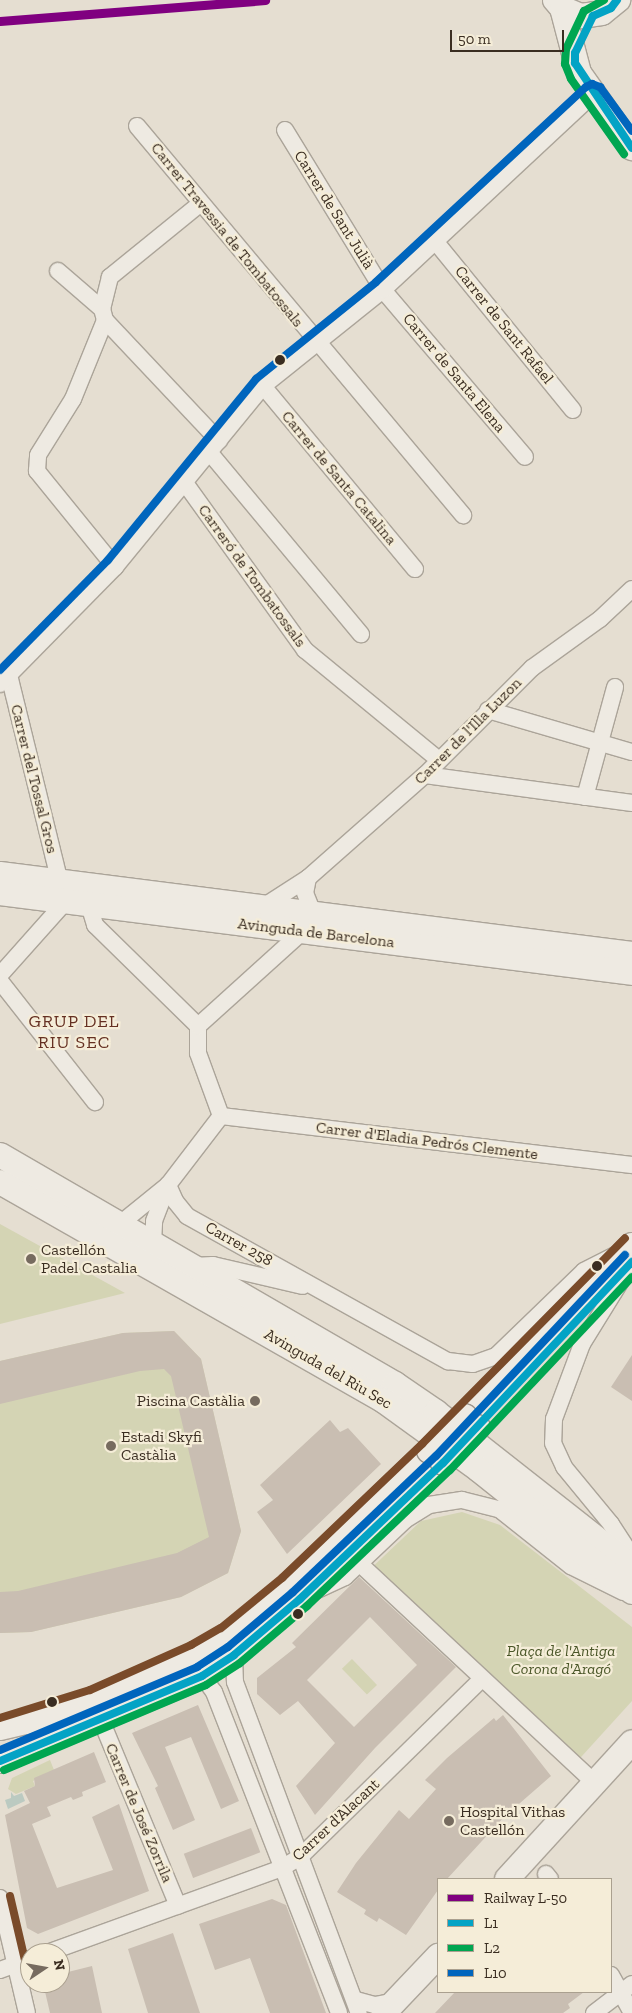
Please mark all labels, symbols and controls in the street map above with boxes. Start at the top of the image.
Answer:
scale bar [452,20,566,52]
text: 50 m [458,30,491,48]
street label: Carrer Travessia de Tombatossals [146,139,308,331]
street label: Carrer de Sant Julià [290,147,378,273]
street label: Carrer de Sant Rafael [450,262,558,388]
street label: Carrer de Santa Elena [398,309,510,437]
unlabelled marker [275,355,285,365]
street label: Carrer de Santa Catalina [277,407,401,549]
street label: Carreró de Tombatossals [194,501,310,651]
street label: Carrer de l'Illa Luzon [410,673,526,789]
street label: Carrer del Tossal Gros [6,702,62,856]
street label: Avinguda de Barcelona [237,914,395,952]
district label: GRUP DEL RIU SEC [27,1011,121,1054]
street label: Carrer d'Eladia Pedrós Clemente [315,1118,539,1164]
street label: Carrer 258 [202,1218,276,1270]
place label: Castellón Padel Castalia [41,1240,137,1278]
marker: Castellón Padel Castalia [25,1253,37,1265]
unlabelled marker [592,1261,602,1271]
street label: Avinguda del Riu Sec [261,1325,395,1413]
place label: Piscina Castàlia [137,1391,245,1411]
marker: Piscina Castàlia [249,1395,261,1407]
place label: Estadi Skyfi Castàlia [121,1427,202,1465]
marker: Estadi Skyfi Castàlia [105,1440,117,1452]
unlabelled marker [293,1609,303,1619]
park label: Plaça de l'Antiga Corona d'Aragó [507,1641,615,1679]
unlabelled marker [47,1697,57,1707]
street label: Carrer de José Zorrila [101,1740,177,1886]
street label: Carrer d'Alacant [288,1775,384,1865]
place label: Hospital Vithas Castellón [460,1802,566,1840]
marker: Hospital Vithas Castellón [442,1814,456,1828]
legend [437,1878,612,1993]
text: Railway L-50 [484,1889,567,1907]
text: L1 [484,1914,498,1932]
text: L2 [484,1939,500,1957]
north arrow [20,1943,70,1993]
text: N [50,1958,69,1972]
text: L10 [484,1964,507,1982]

